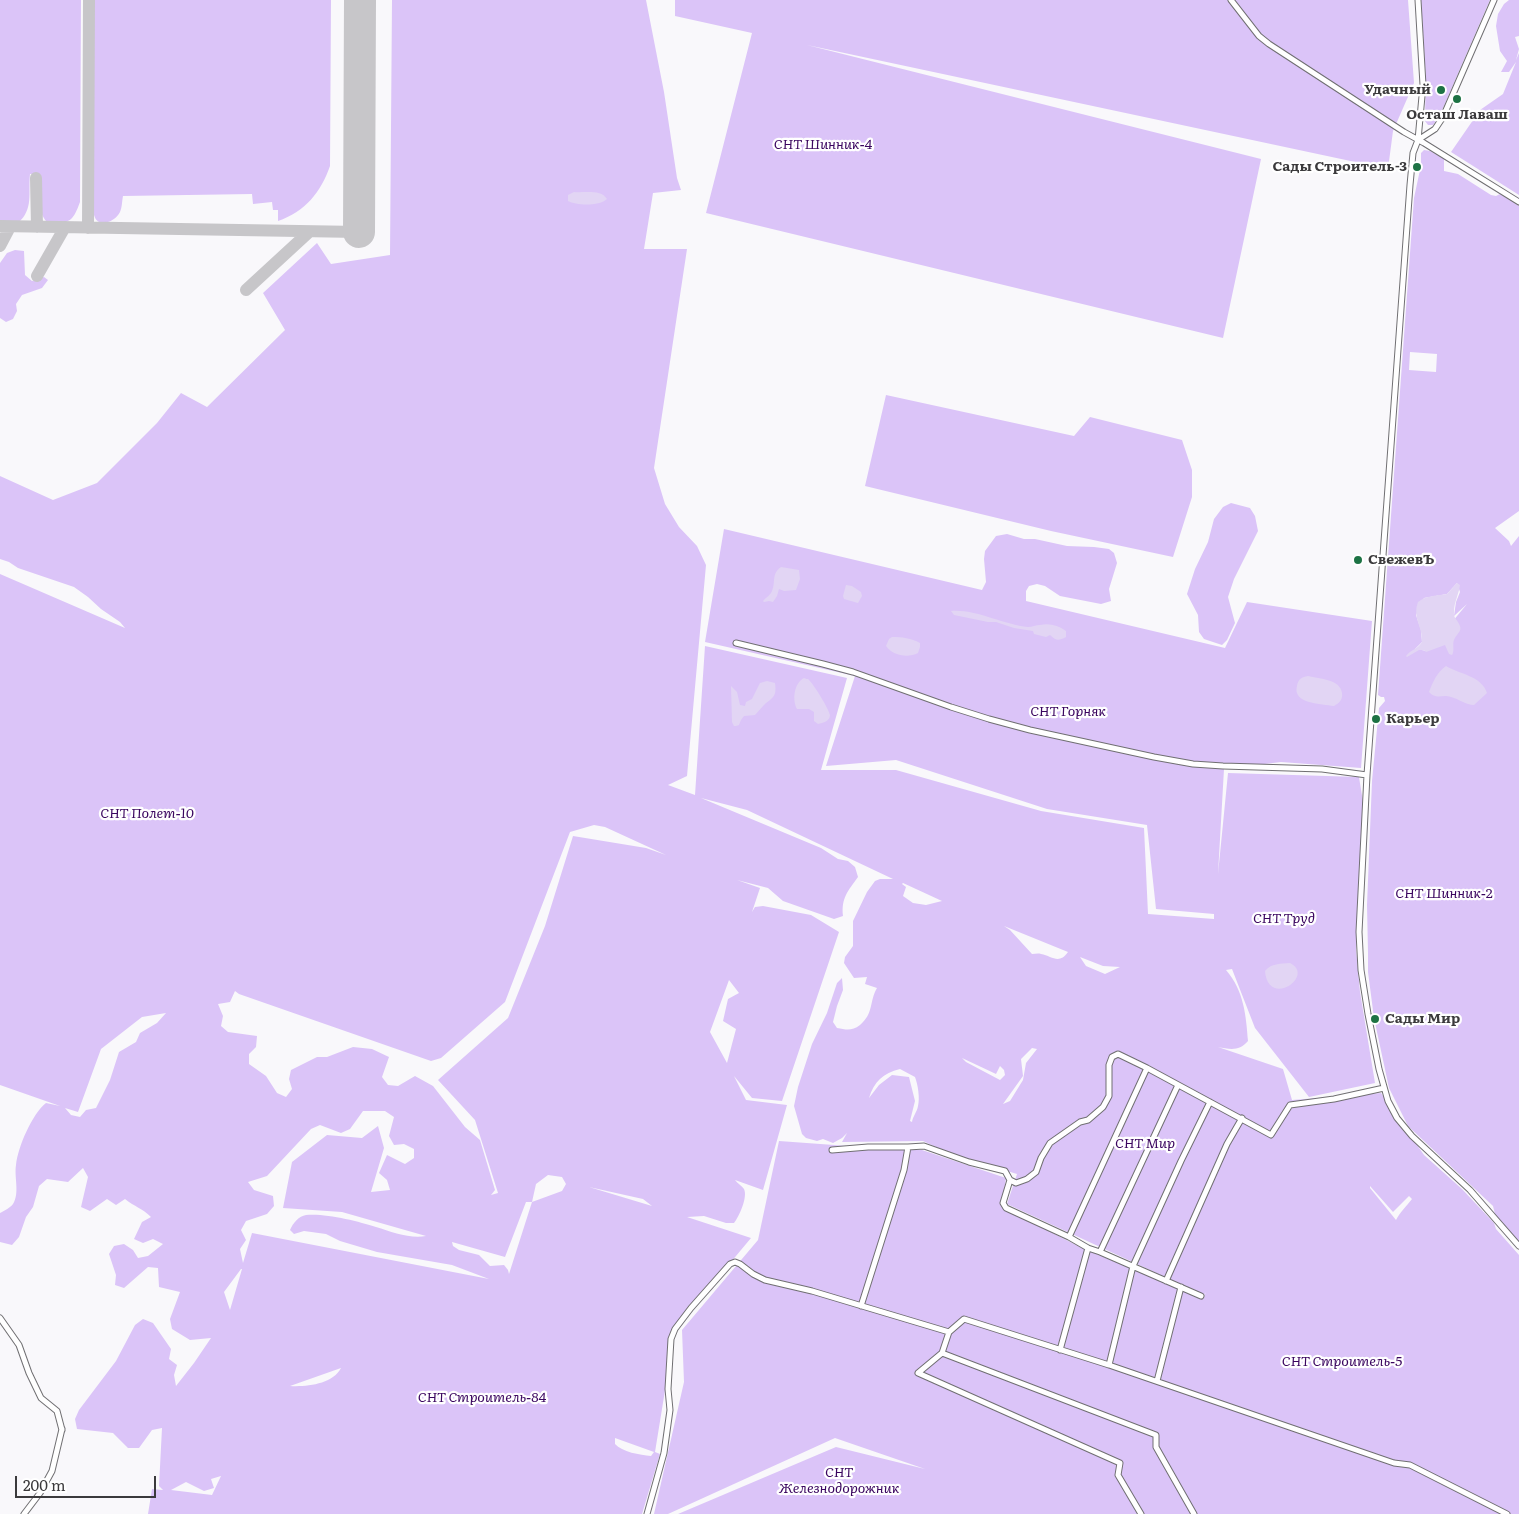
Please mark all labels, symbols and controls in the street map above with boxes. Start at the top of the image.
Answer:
place label: Удачный [1364,82,1431,98]
marker: Удачный [1435,84,1447,96]
marker: Осташ Лаваш [1451,93,1463,105]
place label: Осташ Лаваш [1406,107,1508,123]
park label: СНТ Шинник-4 [774,137,872,153]
place label: Сады Строитель-3 [1272,159,1407,175]
marker: Сады Строитель-3 [1411,161,1423,173]
place label: СвежевЪ [1368,552,1434,568]
marker: СвежевЪ [1352,554,1364,566]
park label: СНТ Горняк [1030,704,1106,720]
place label: Карьер [1386,711,1440,727]
marker: Карьер [1370,713,1382,725]
park label: СНТ Полет-10 [100,806,194,822]
park label: СНТ Шинник-2 [1395,886,1493,902]
park label: СНТ Труд [1253,911,1315,927]
place label: Сады Мир [1385,1011,1460,1027]
marker: Сады Мир [1369,1013,1381,1025]
park label: СНТ Мир [1115,1136,1175,1152]
park label: СНТ Строитель-5 [1282,1354,1402,1370]
park label: СНТ Строитель-84 [418,1390,546,1406]
park label: СНТ Железнодорожник [779,1465,899,1498]
scale bar [18,1466,159,1498]
text: 200 m [23,1473,66,1496]

